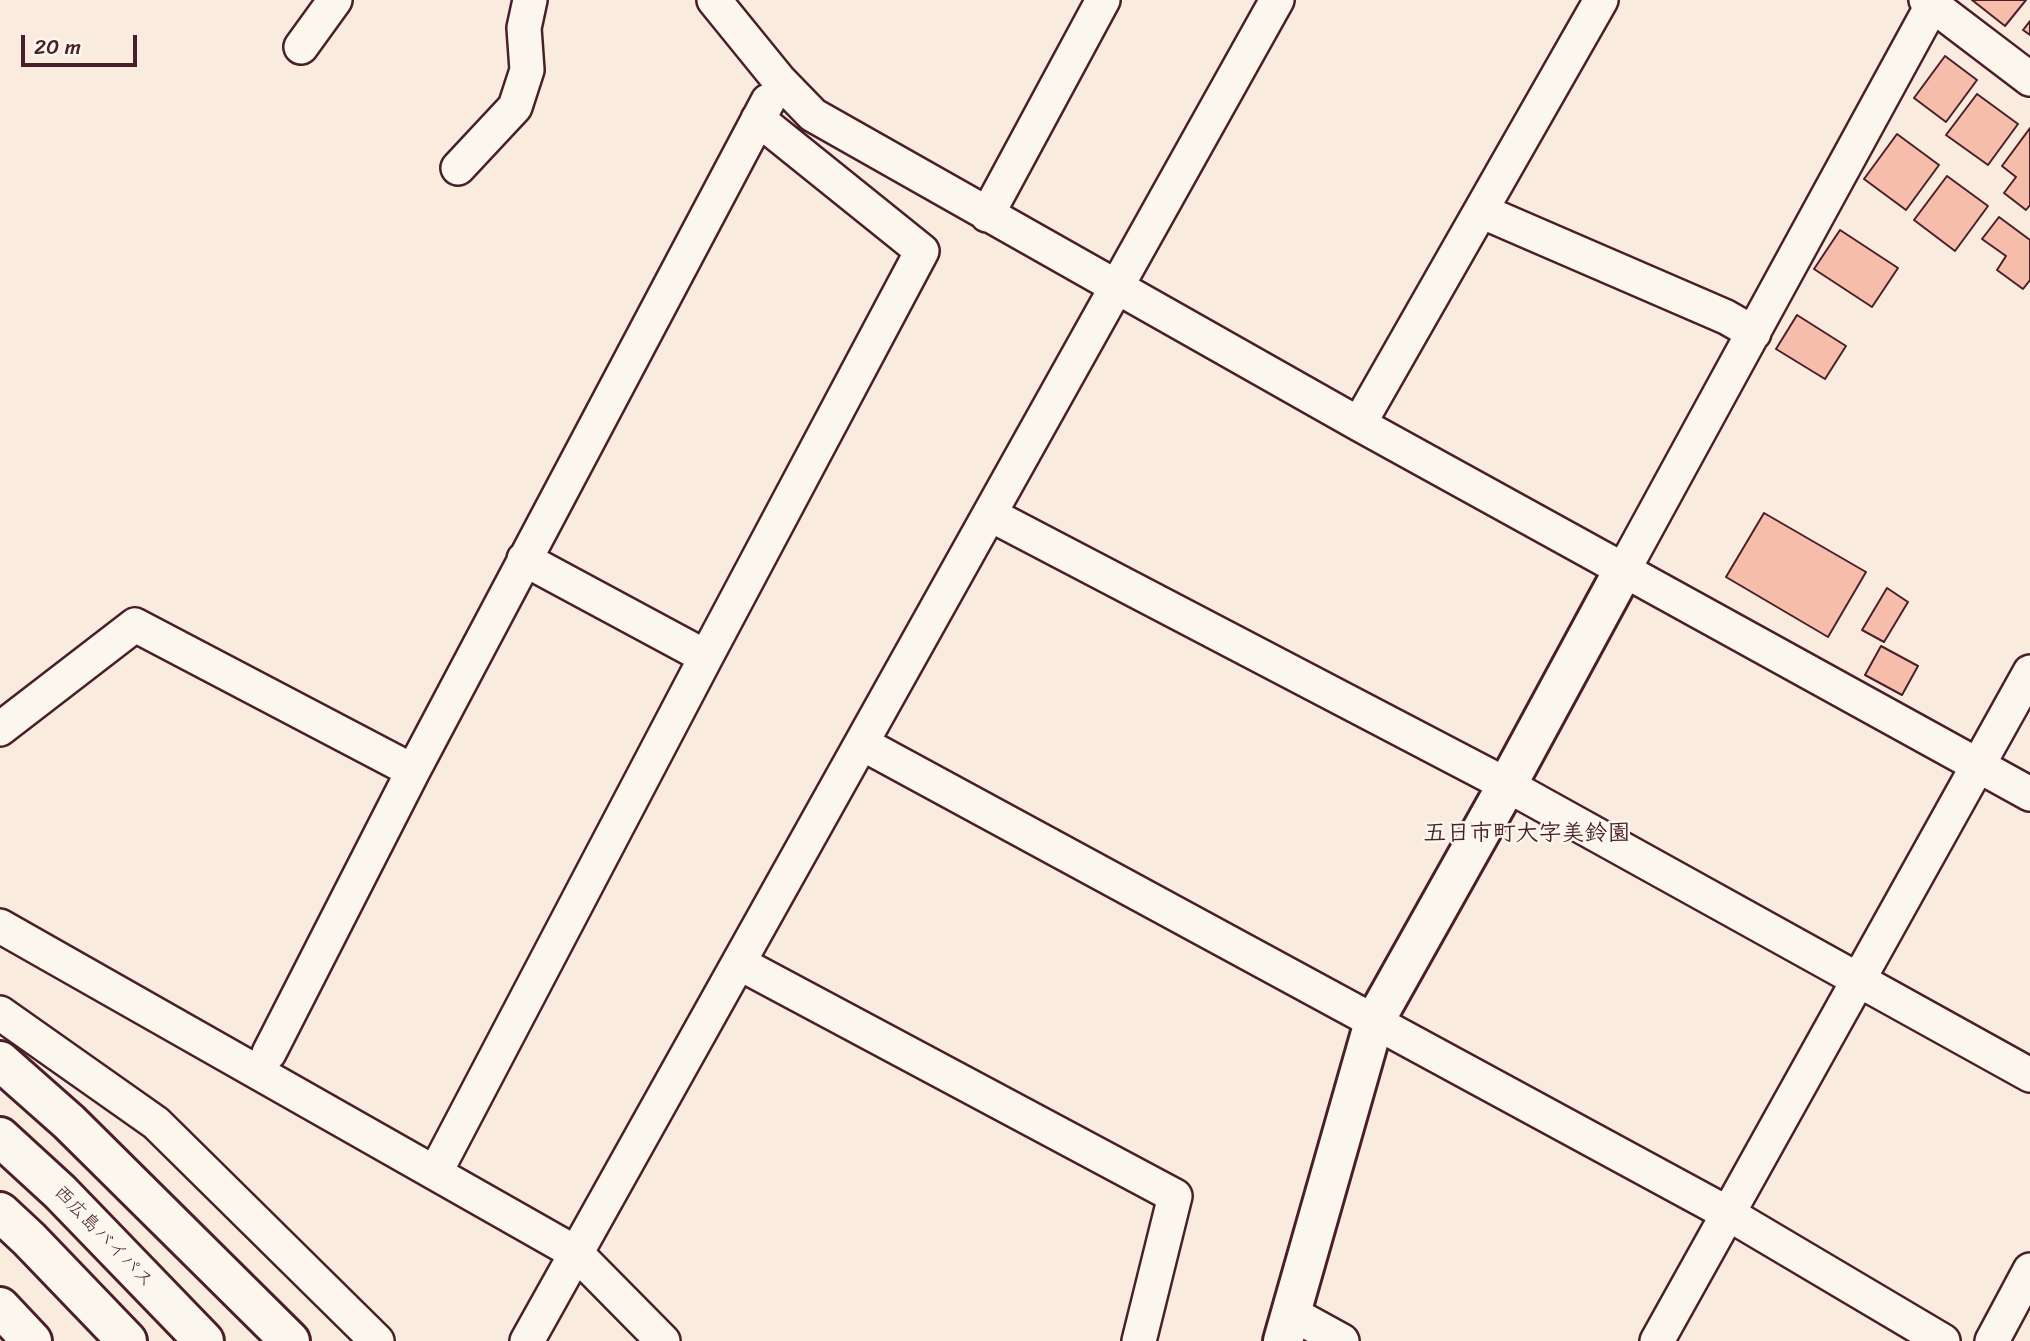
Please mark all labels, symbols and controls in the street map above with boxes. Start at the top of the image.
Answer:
scale bar [24,21,140,65]
text: 20 m [34,28,81,66]
district label: 五日市町大字美鈴園 [1424,820,1630,848]
street label: 西広島バイパス [49,1181,157,1293]

